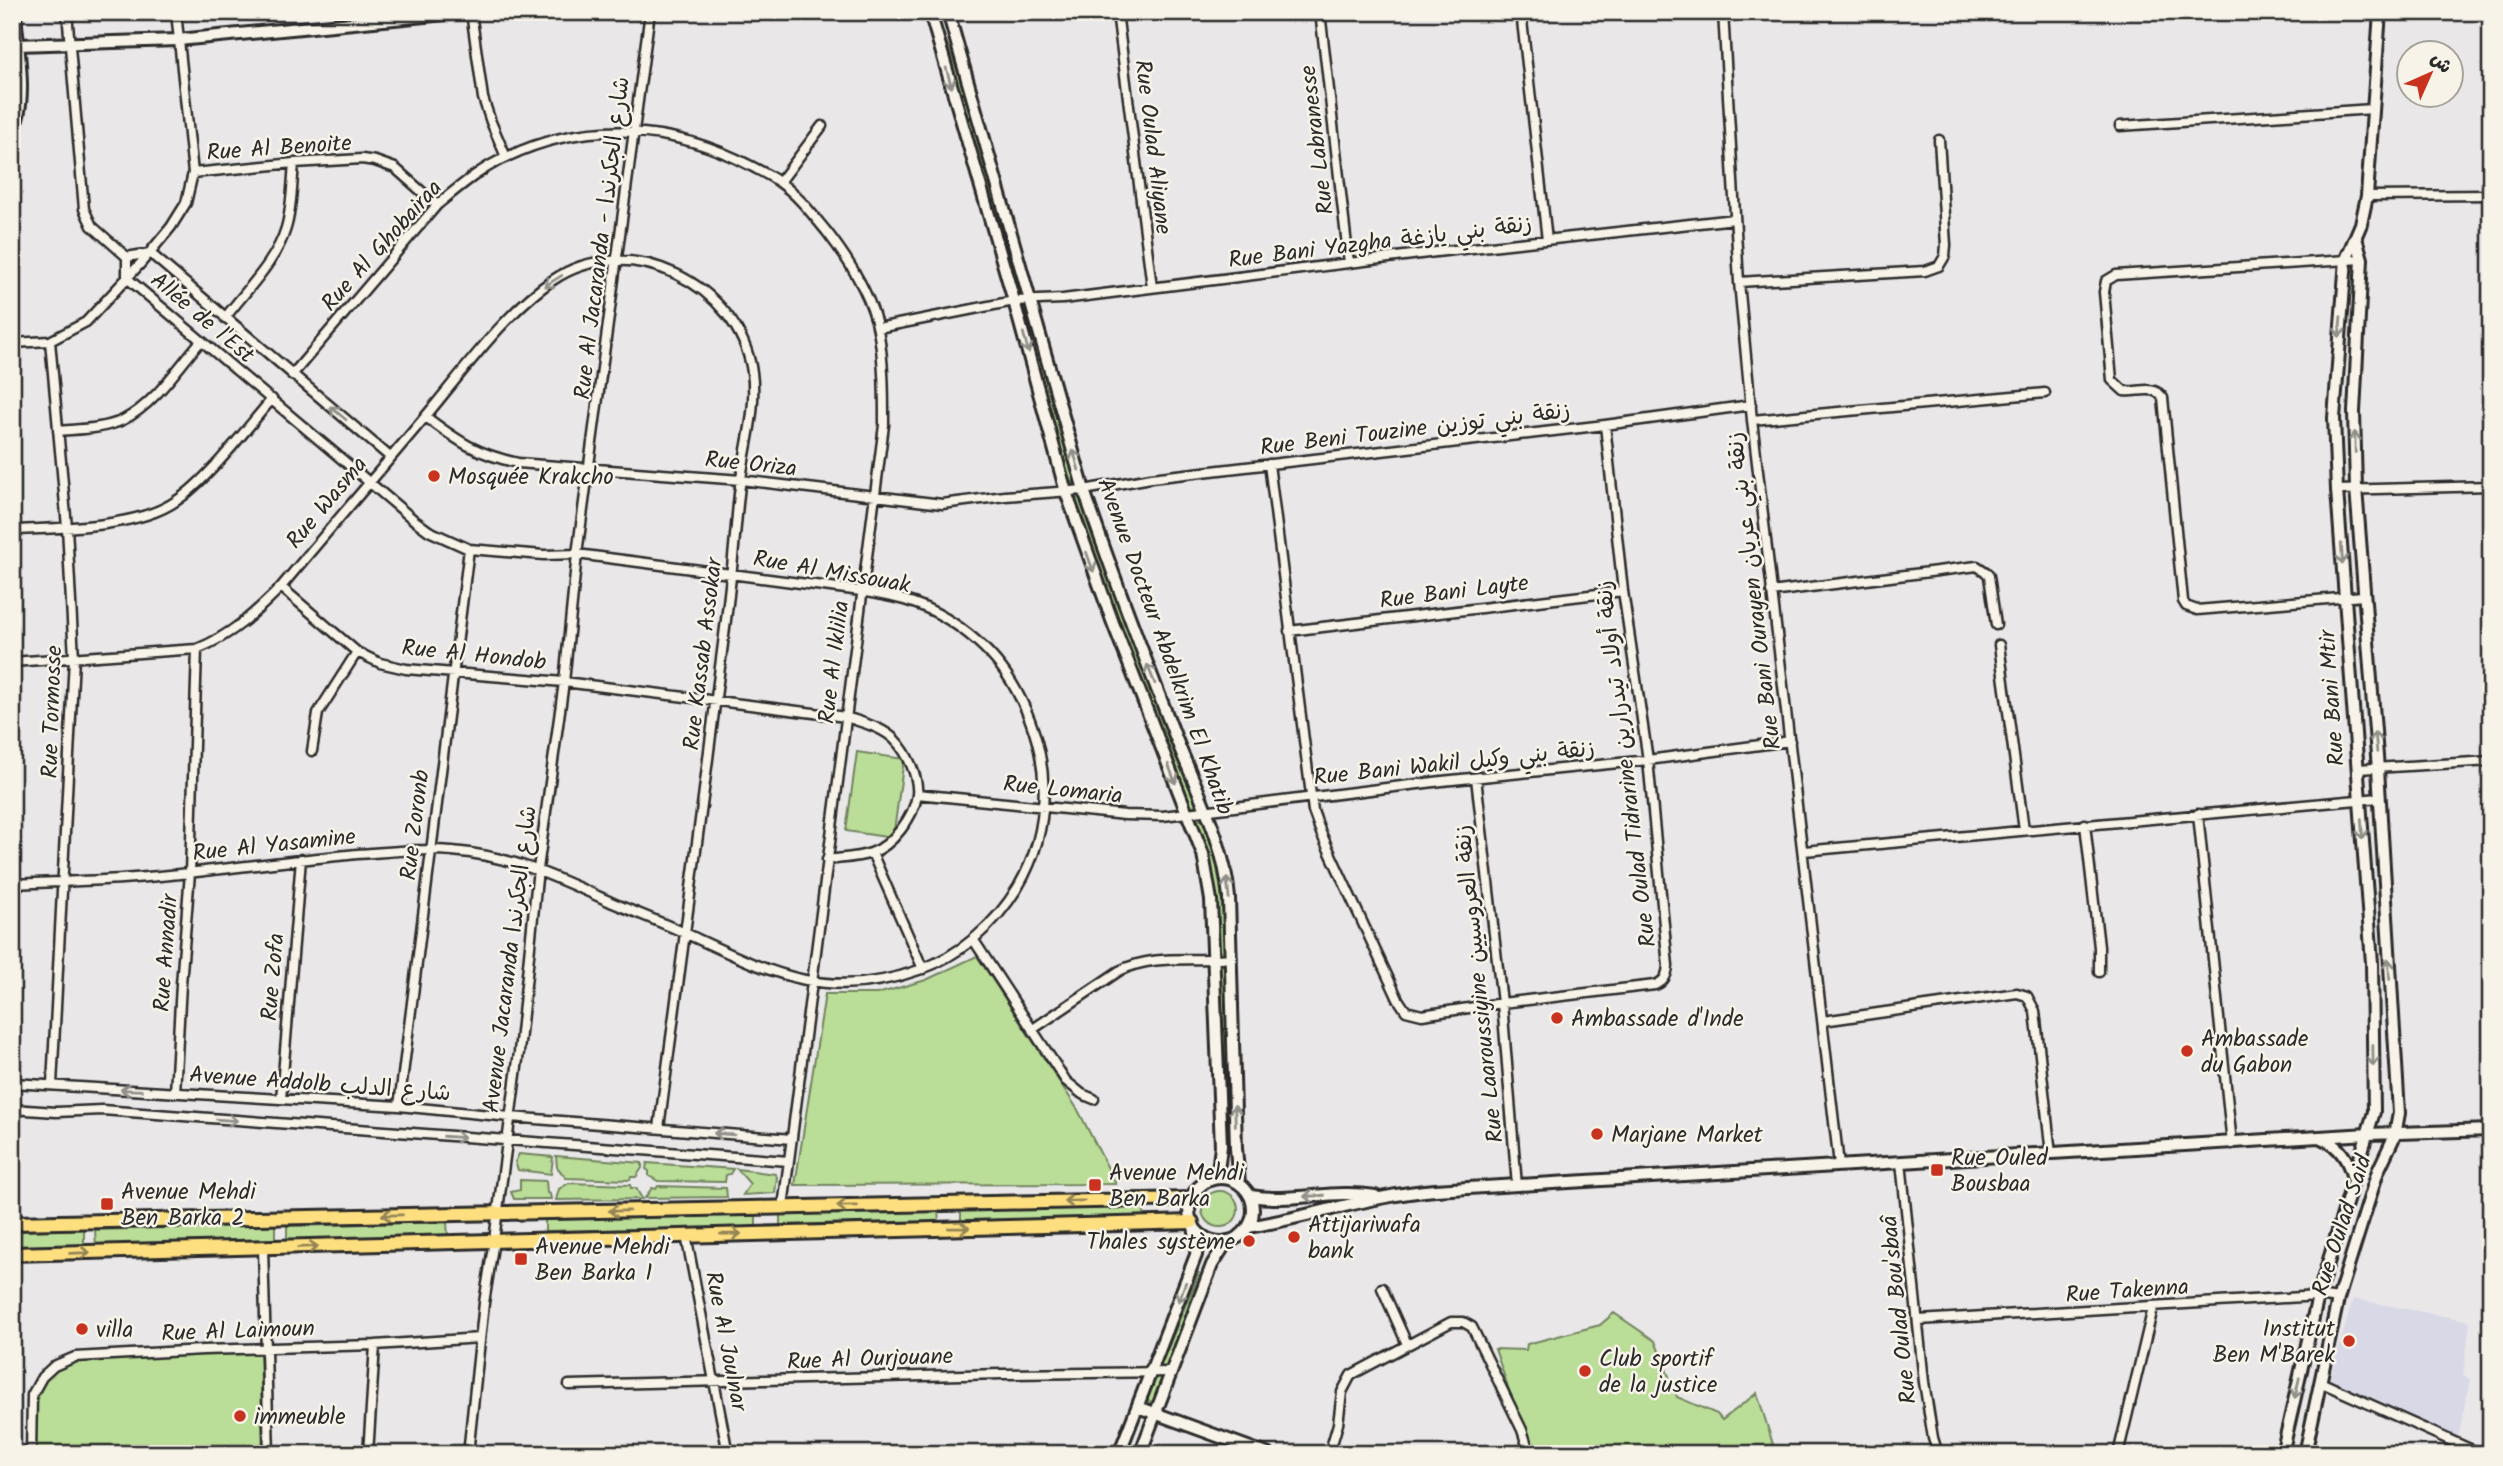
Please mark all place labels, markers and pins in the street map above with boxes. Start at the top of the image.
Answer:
place label: Mosquée Krakcho [448,460,614,496]
marker: Mosquée Krakcho [426,468,442,484]
place label: Ambassade d'Inde [1571,1002,1744,1038]
marker: Ambassade d'Inde [1549,1010,1565,1026]
place label: Ambassade du Gabon [2201,1022,2308,1084]
marker: Ambassade du Gabon [2179,1043,2195,1059]
place label: Marjane Market [1611,1118,1764,1154]
marker: Marjane Market [1589,1126,1605,1142]
place label: Rue Ouled Bousbaa [1951,1141,2048,1203]
place label: Avenue Mehdi Ben Barka [1109,1156,1245,1218]
marker: Rue Ouled Bousbaa [1929,1162,1945,1178]
place label: Avenue Mehdi Ben Barka 2 [121,1175,257,1237]
marker: Avenue Mehdi Ben Barka [1087,1177,1103,1193]
marker: Avenue Mehdi Ben Barka 2 [99,1196,115,1212]
place label: Attijariwafa bank [1308,1208,1421,1270]
place label: Thales système [1087,1225,1235,1261]
marker: Attijariwafa bank [1286,1229,1302,1245]
place label: Avenue Mehdi Ben Barka 1 [535,1230,671,1292]
marker: Thales système [1241,1233,1257,1249]
marker: Avenue Mehdi Ben Barka 1 [513,1251,529,1267]
place label: Institut Ben M'Barek [2213,1312,2336,1374]
place label: villa [96,1313,133,1349]
marker: villa [74,1321,90,1337]
marker: Institut Ben M'Barek [2341,1333,2357,1349]
place label: Club sportif de la justice [1599,1342,1717,1404]
marker: Club sportif de la justice [1577,1363,1593,1379]
place label: immeuble [254,1400,346,1436]
marker: immeuble [232,1408,248,1424]

